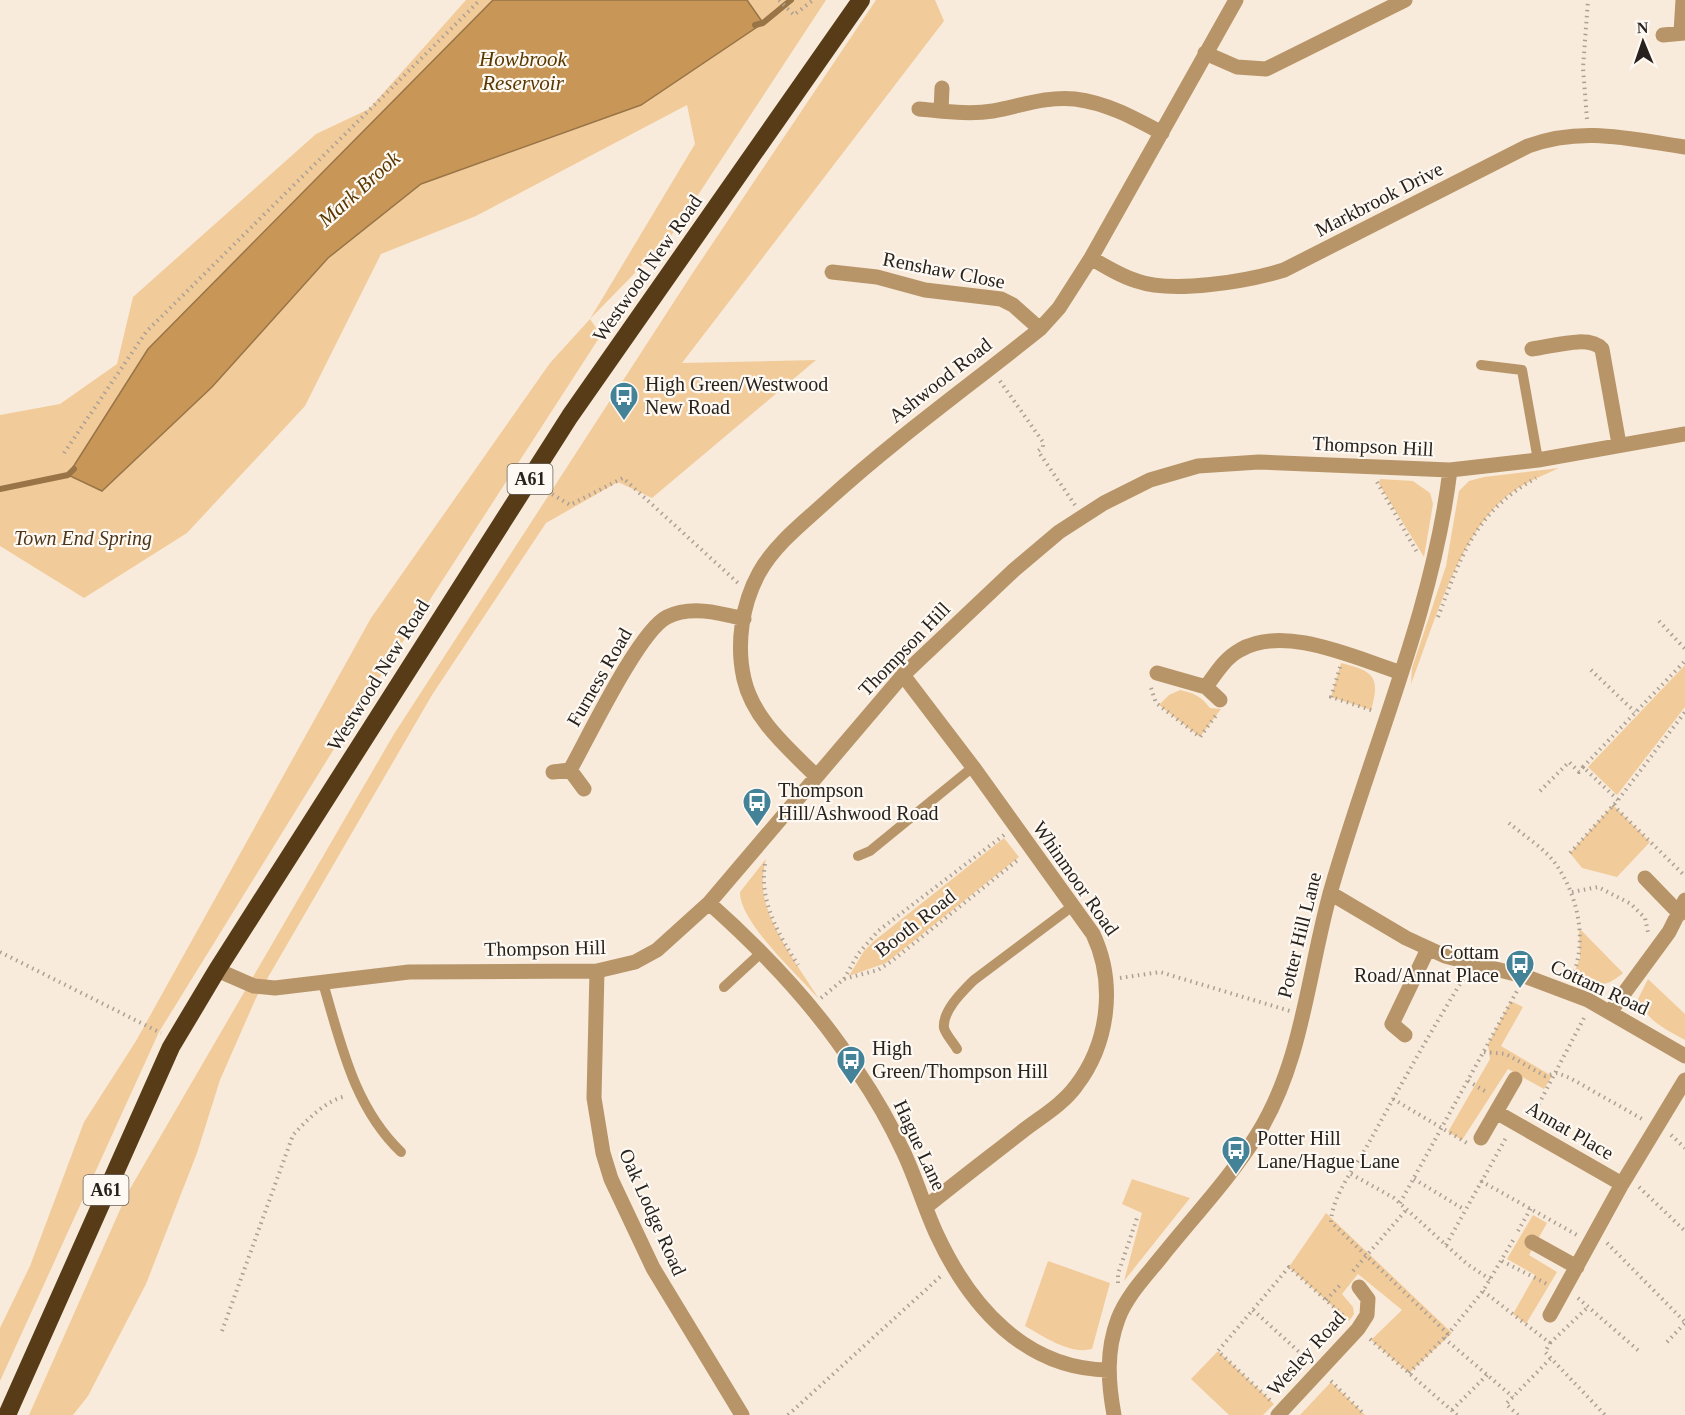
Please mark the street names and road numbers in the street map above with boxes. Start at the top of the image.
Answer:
street label: Markbrook Drive [1311,157,1447,241]
street label: Westwood New Road [588,190,706,346]
street label: Renshaw Close [881,247,1007,293]
street label: Ashwood Road [884,333,996,427]
street label: Thompson Hill [1312,432,1435,461]
road number: A61 [508,464,552,494]
street label: Westwood New Road [323,595,433,755]
street label: Thompson Hill [854,597,955,701]
street label: Furness Road [562,624,636,730]
street label: Whinmoor Road [1029,817,1123,939]
street label: Potter Hill Lane [1273,870,1325,1000]
street label: Booth Road [870,885,960,961]
street label: Thompson Hill [484,936,606,961]
street label: Cottam Road [1547,955,1653,1019]
street label: Hague Lane [889,1096,951,1194]
street label: Annat Place [1522,1096,1618,1164]
street label: Oak Lodge Road [614,1145,691,1279]
road number: A61 [84,1175,128,1205]
street label: Wesley Road [1262,1306,1350,1400]

